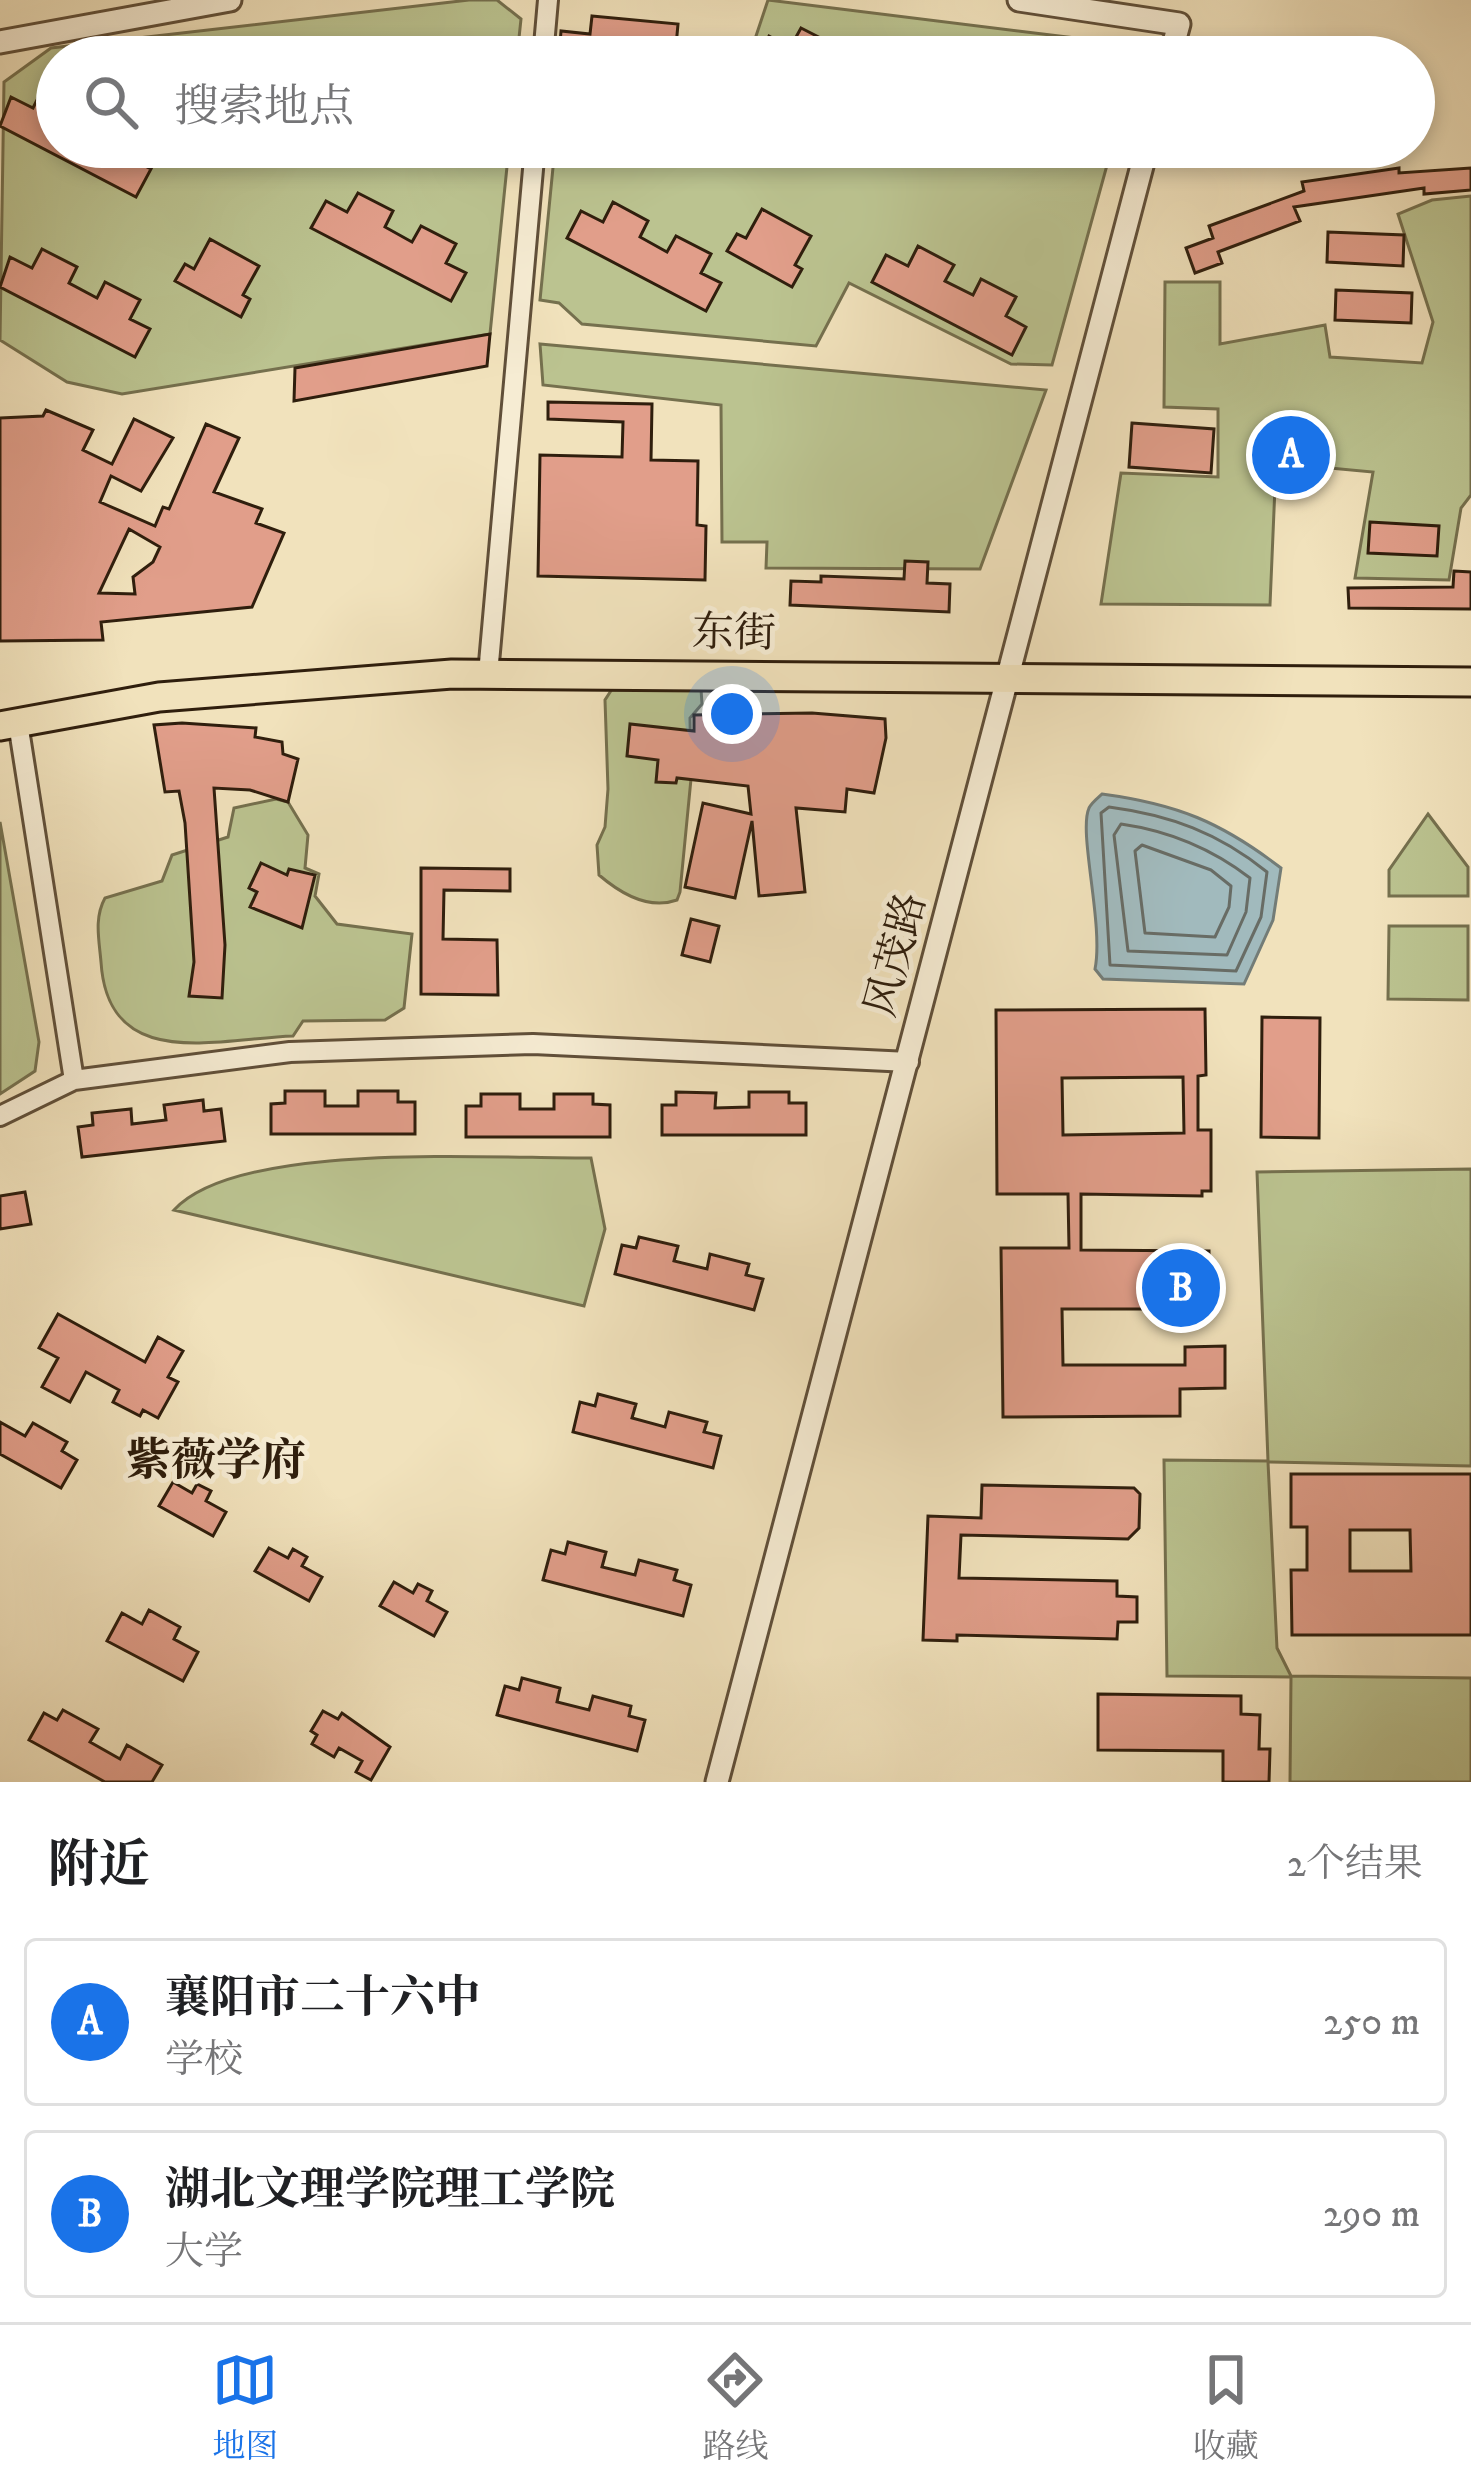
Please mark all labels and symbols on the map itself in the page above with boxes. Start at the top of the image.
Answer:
pin: A [1252,410,1330,500]
street label: 东街 [692,607,776,661]
your location [702,684,762,744]
street label: 风茂路 [856,887,938,1023]
pin: B [1142,1243,1220,1333]
district label: 紫薇学府 [126,1434,306,1490]

